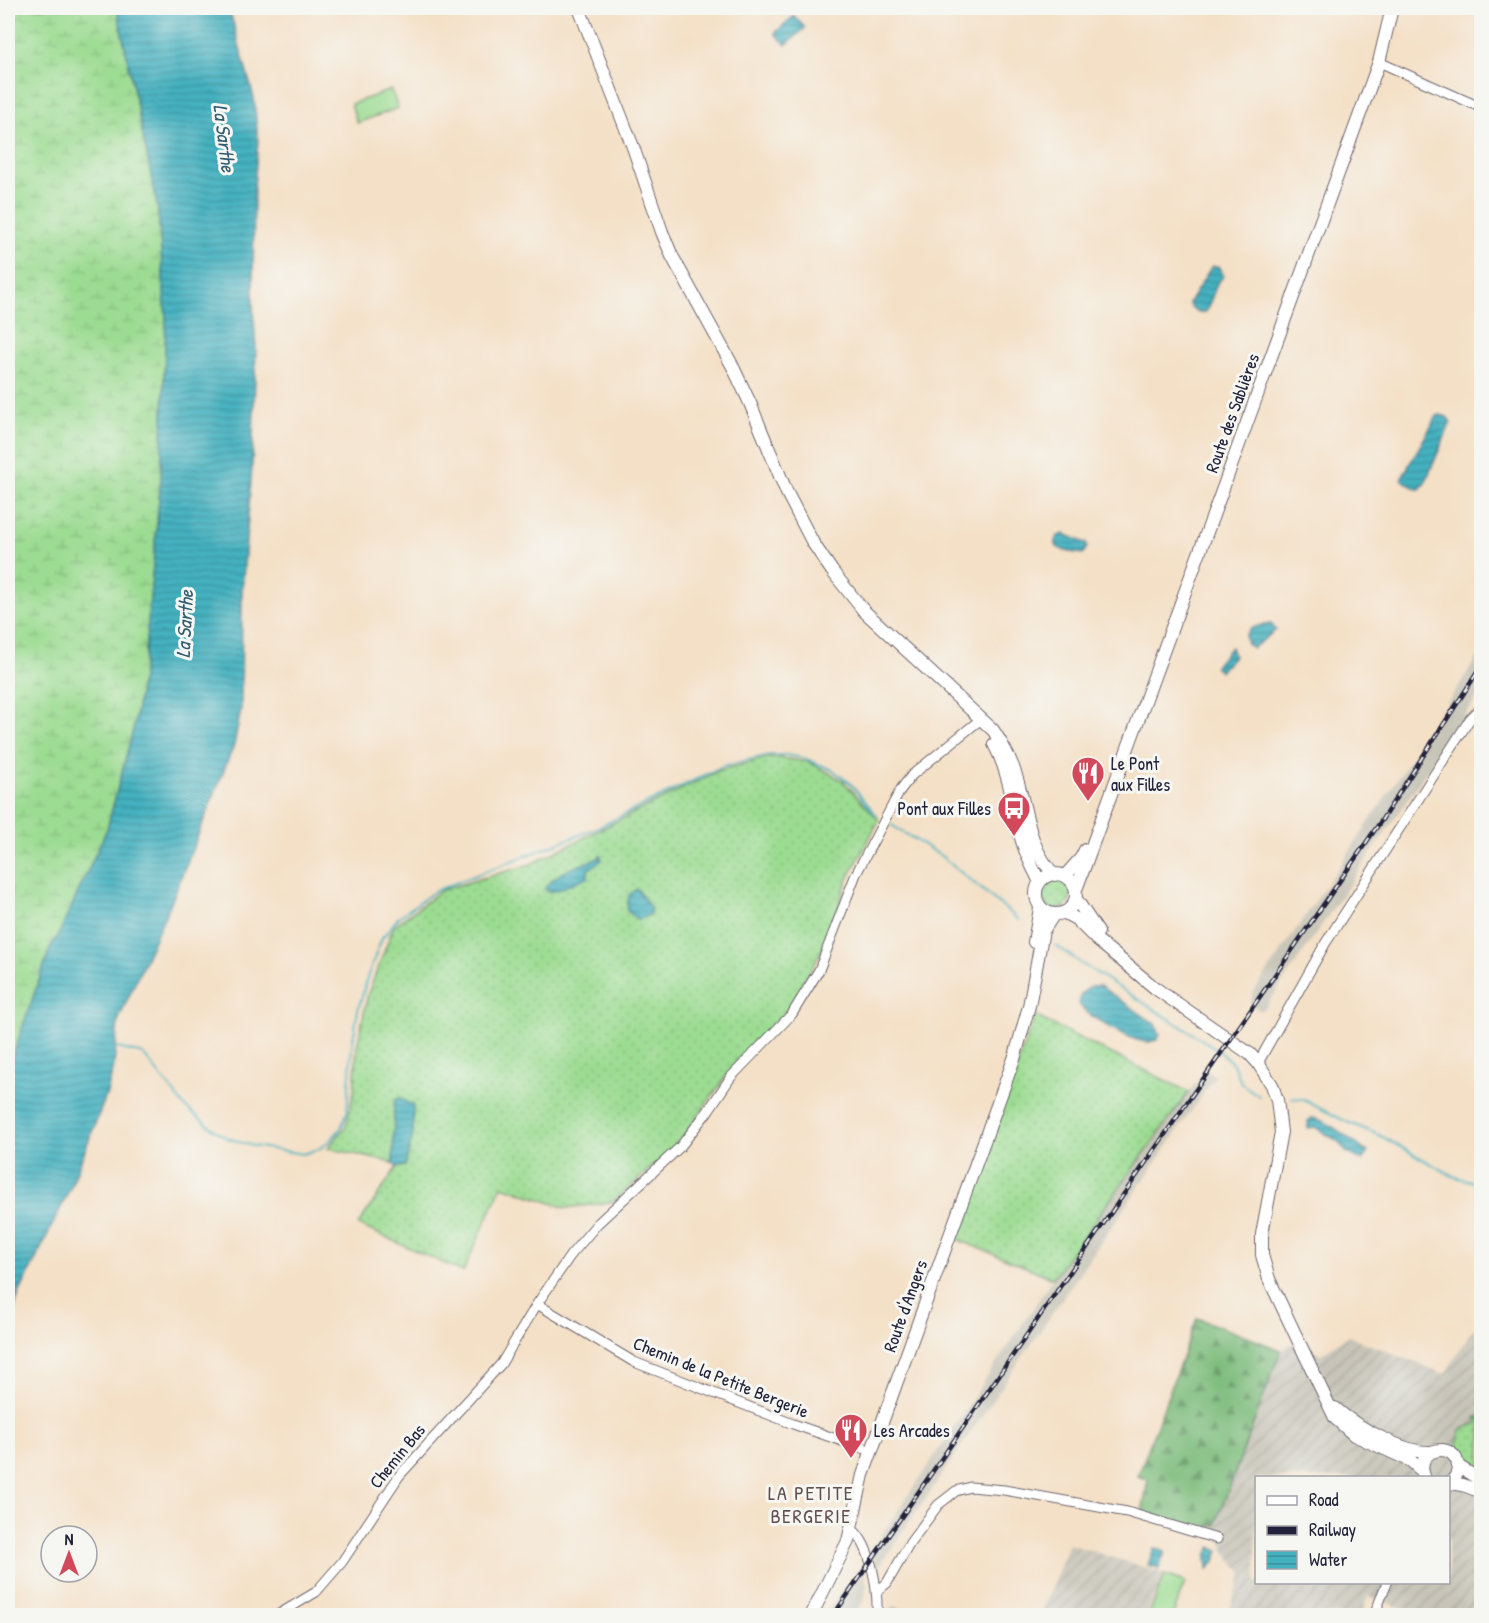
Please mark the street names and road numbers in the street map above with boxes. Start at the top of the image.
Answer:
street label: Route des Sablières [1199,350,1265,476]
street label: Route d'Angers [877,1257,933,1355]
street label: Chemin de la Petite Bergerie [629,1330,813,1424]
street label: Chemin Bas [363,1418,431,1493]

